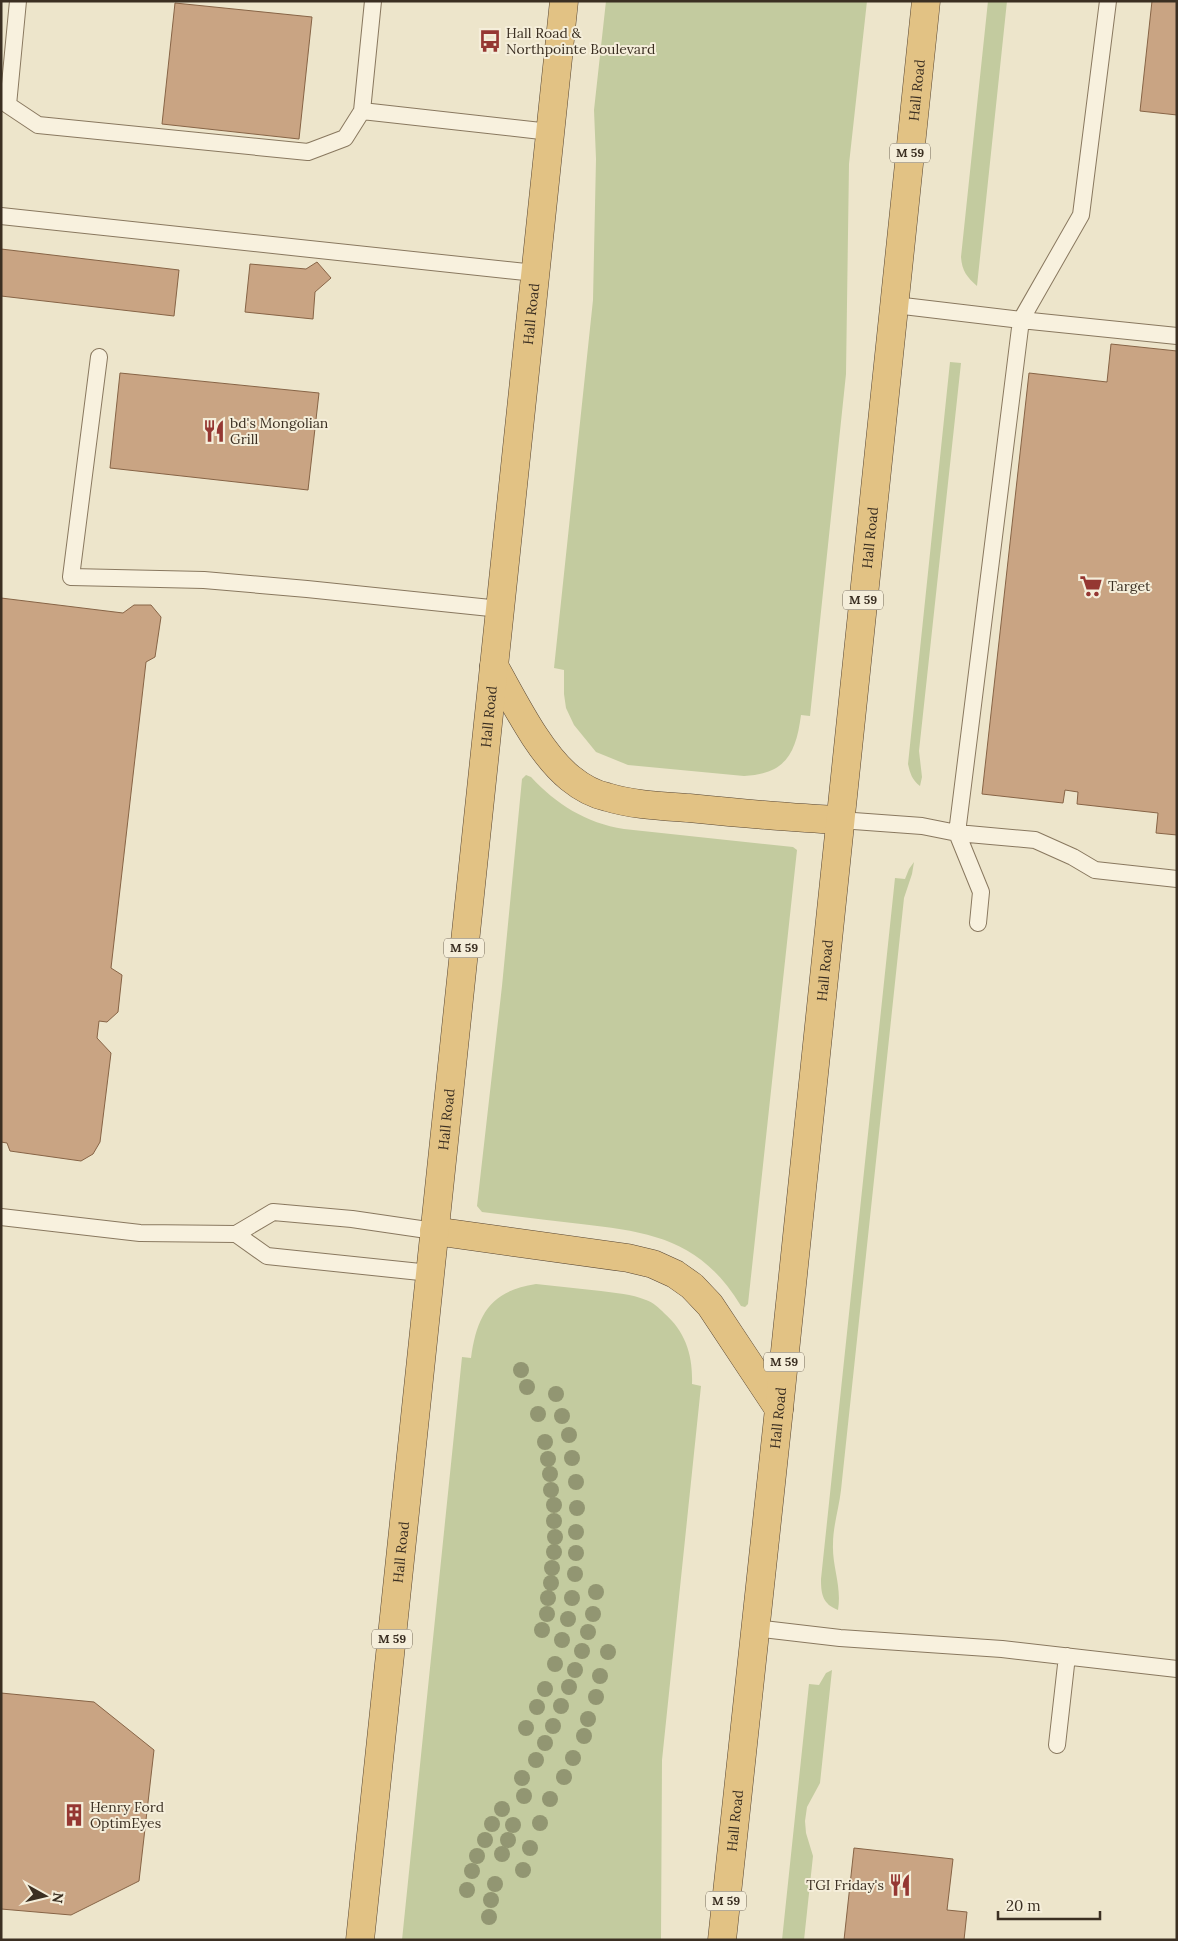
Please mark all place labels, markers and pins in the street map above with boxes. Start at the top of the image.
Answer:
place label: Hall Road & Northpointe Boulevard [506,24,655,58]
bus stop icon: Hall Road & Northpointe Boulevard [477,28,503,54]
place label: bd's Mongolian Grill [230,414,329,448]
restaurant icon: bd's Mongolian Grill [201,418,227,444]
supermarket icon: Target [1078,573,1104,599]
place label: Target [1108,577,1151,595]
place label: Henry Ford OptimEyes [90,1798,164,1832]
building icon: Henry Ford OptimEyes [61,1802,87,1828]
restaurant icon: TGI Friday's [887,1872,913,1898]
place label: TGI Friday's [806,1876,884,1894]

